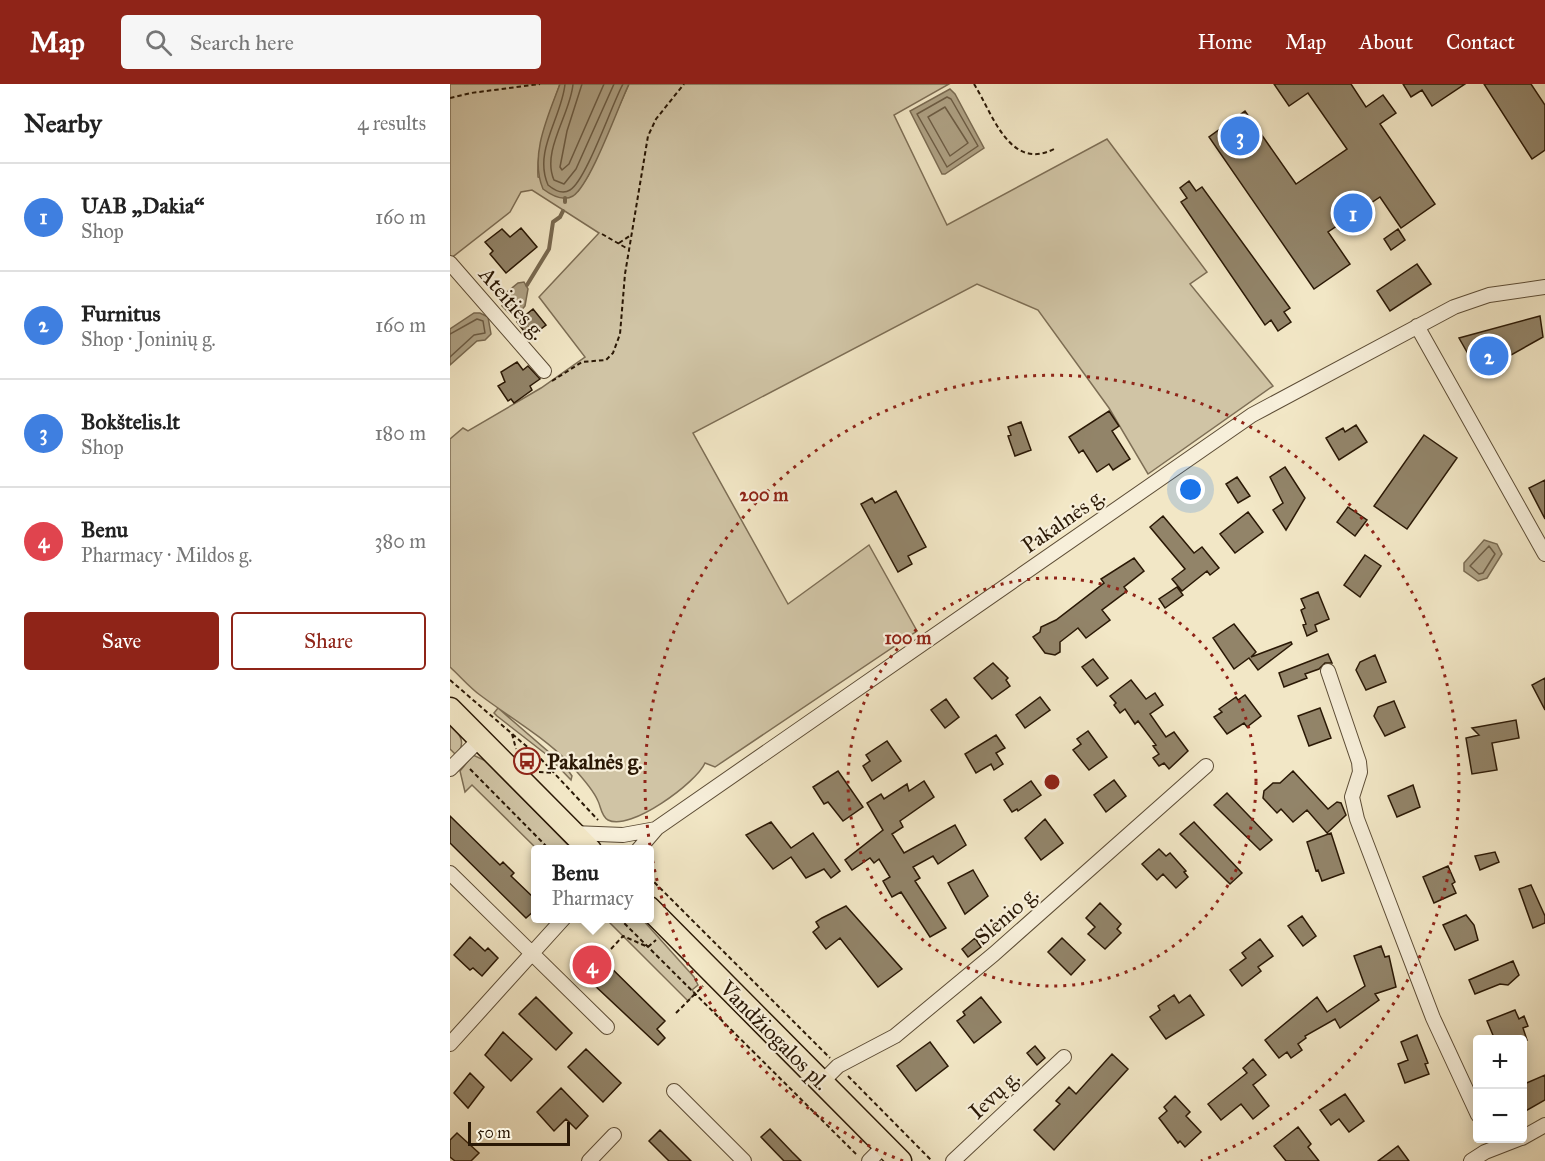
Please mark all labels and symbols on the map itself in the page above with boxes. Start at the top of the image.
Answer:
pin: 3 [1220,113,1260,158]
pin: 1 [1334,190,1372,236]
street label: Ateities g. [473,261,552,345]
pin: 2 [1470,334,1508,378]
your location [1176,475,1205,504]
street label: Pakalnės g. [1016,482,1110,559]
text: 200 m [740,484,789,506]
text: 100 m [885,627,932,649]
bus stop icon: Pakalnės g. [512,746,542,776]
place label: Pakalnės g. [547,748,643,775]
centre of rings [1042,772,1062,792]
street label: Slėnio g. [969,880,1044,951]
pin: 4 [572,942,612,988]
street label: Vandžiogalos pl. [713,974,835,1096]
street label: Ievų g. [963,1064,1025,1125]
scale bar [468,1119,570,1146]

